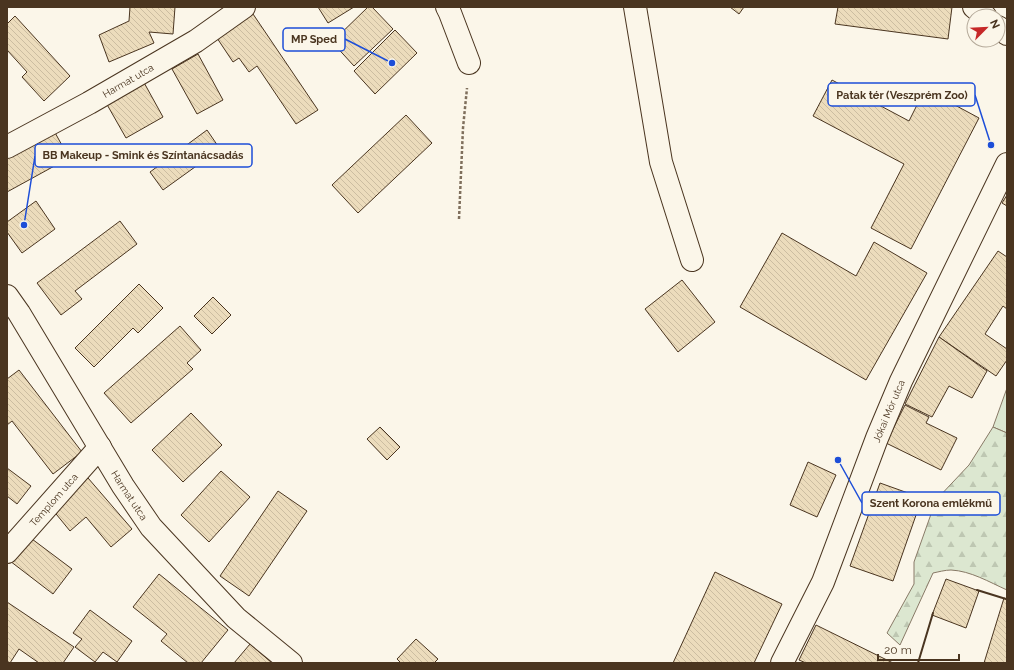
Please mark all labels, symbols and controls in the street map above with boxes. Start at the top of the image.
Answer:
north arrow [966,8,1006,48]
text: N [987,18,1002,31]
callout: MP Sped [283,28,345,51]
text: MP Sped [291,33,337,46]
street label: Harmat utca [101,62,156,100]
callout: Patak tér (Veszprém Zoo) [828,83,975,106]
text: Patak tér (Veszprém Zoo) [836,89,968,102]
callout: BB Makeup - Smink és Színtanácsadás [35,144,252,167]
text: BB Makeup - Smink és Színtanácsadás [42,149,244,162]
street label: Jókai Mór utca [871,378,907,444]
street label: Harmat utca [109,469,150,522]
street label: Templom utca [28,471,80,529]
callout: Szent Korona emlékmű [862,492,1000,515]
text: Szent Korona emlékmű [870,497,992,510]
scale bar [878,636,959,662]
text: 20 m [884,643,912,657]

